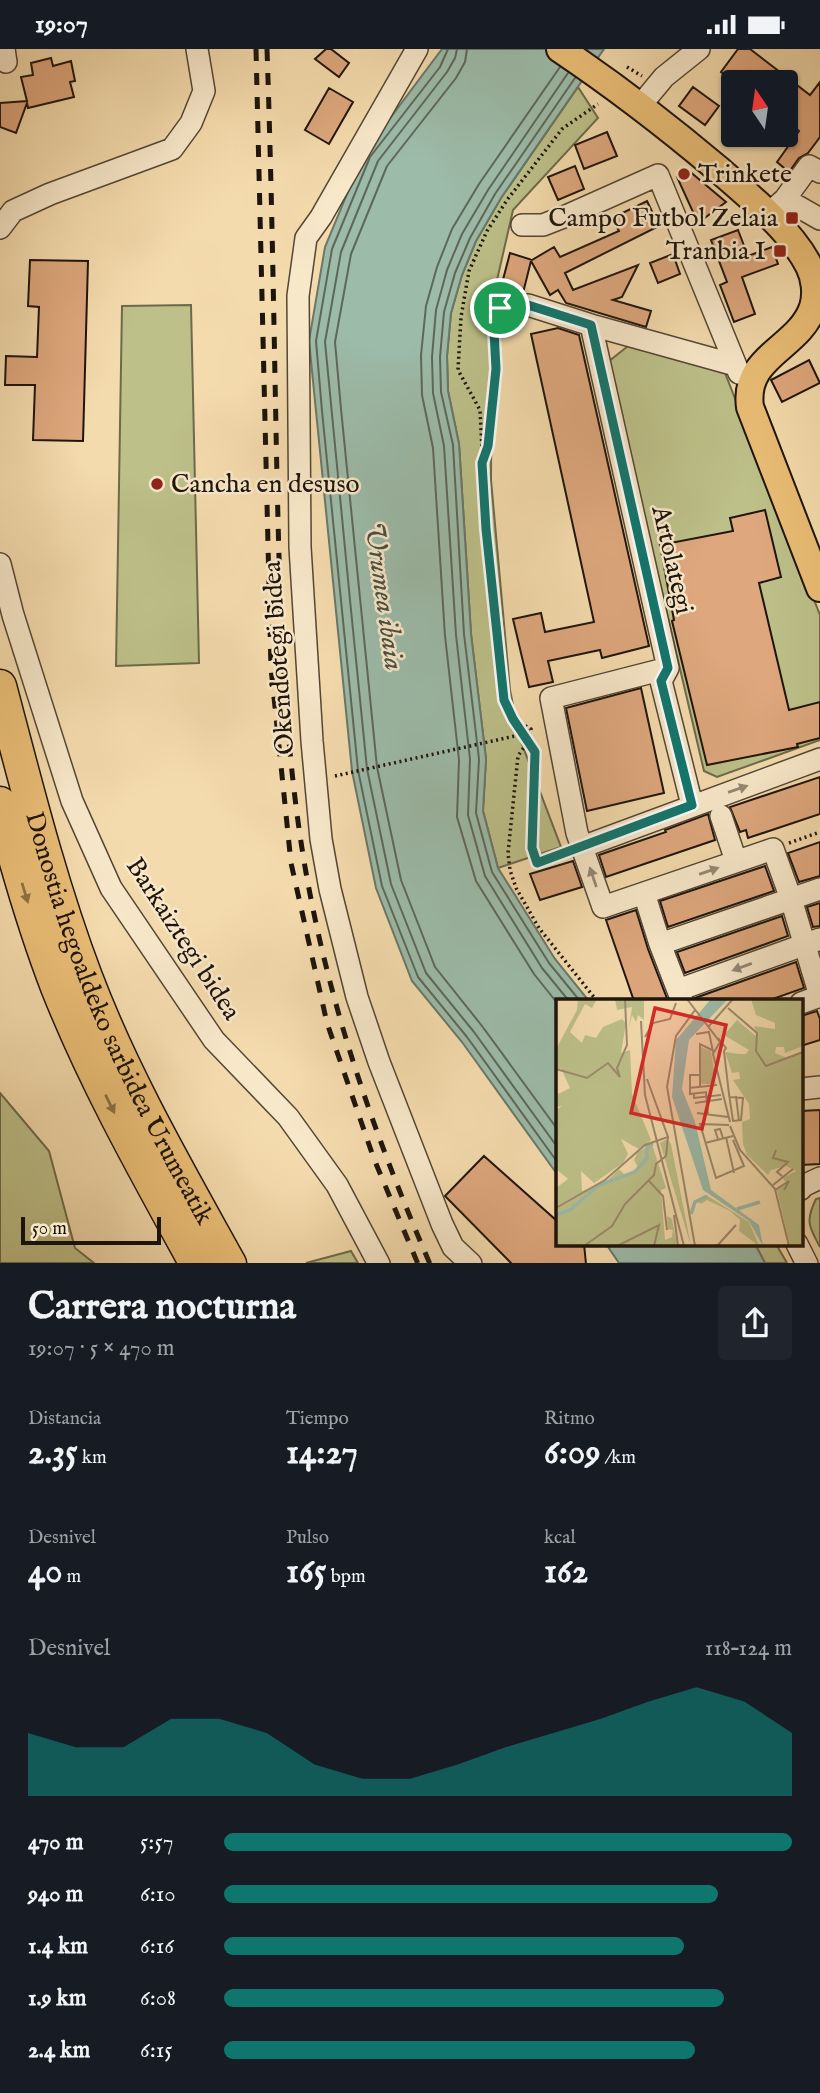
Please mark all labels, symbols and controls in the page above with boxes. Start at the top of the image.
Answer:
text: 19:07 [35,8,88,41]
north arrow [721,70,798,147]
map controls [721,70,798,147]
place label: Trinkete [698,158,792,191]
marker: Trinkete [676,166,692,182]
place label: Campo Futbol Zelaia [548,202,779,235]
marker: Campo Futbol Zelaia [784,210,800,226]
place label: Tranbia I [666,235,766,268]
marker: Tranbia I [772,243,788,259]
pin [470,278,530,338]
icon: arrive [481,289,519,327]
place label: Cancha en desuso [171,468,360,501]
marker: Cancha en desuso [149,476,165,492]
street label: Artolategi [643,502,700,617]
water label: Urumea ibaia [355,520,411,672]
street label: Okendotegi bidea [256,559,302,756]
one-way arrow [728,783,749,794]
street label: Donostia hegoaldeko sarbidea Urumeatik [18,808,222,1231]
street label: Barkaiztegi bidea [118,851,248,1027]
one-way arrow [698,865,719,876]
one-way arrow [587,867,598,888]
one-way arrow [20,882,30,903]
one-way arrow [731,962,752,973]
inset map [556,999,802,1246]
one-way arrow [104,1094,115,1114]
scale bar [21,1215,161,1246]
text: 50 m [32,1217,67,1241]
text: Carrera nocturna [28,1284,296,1332]
button: share [718,1286,792,1360]
text: 19:07 · 5 × 470 m [28,1334,175,1363]
text: Distancia [28,1407,101,1431]
text: Tiempo [286,1407,349,1431]
text: Ritmo [544,1407,595,1431]
text: 2.35 [28,1431,78,1476]
text: 14:27 [286,1431,358,1476]
text: 6:09 [544,1431,600,1476]
text: km [78,1446,107,1470]
text: /km [600,1446,636,1470]
text: Desnivel [28,1526,96,1550]
text: Pulso [286,1526,329,1550]
text: kcal [544,1526,576,1550]
text: 40 [28,1550,62,1595]
text: 165 [286,1550,327,1595]
text: 162 [544,1550,588,1595]
text: m [62,1565,81,1589]
text: bpm [327,1565,366,1589]
text: Desnivel [28,1634,110,1663]
text: 118–124 m [705,1634,792,1663]
text: 470 m [28,1828,83,1857]
text: 5:57 [140,1828,174,1857]
text: 940 m [28,1880,83,1909]
text: 6:10 [140,1880,176,1909]
text: 1.4 km [28,1932,88,1961]
text: 6:16 [140,1932,174,1961]
text: 1.9 km [28,1984,87,2013]
text: 6:08 [140,1984,176,2013]
text: 2.4 km [28,2036,90,2065]
text: 6:15 [140,2036,173,2065]

